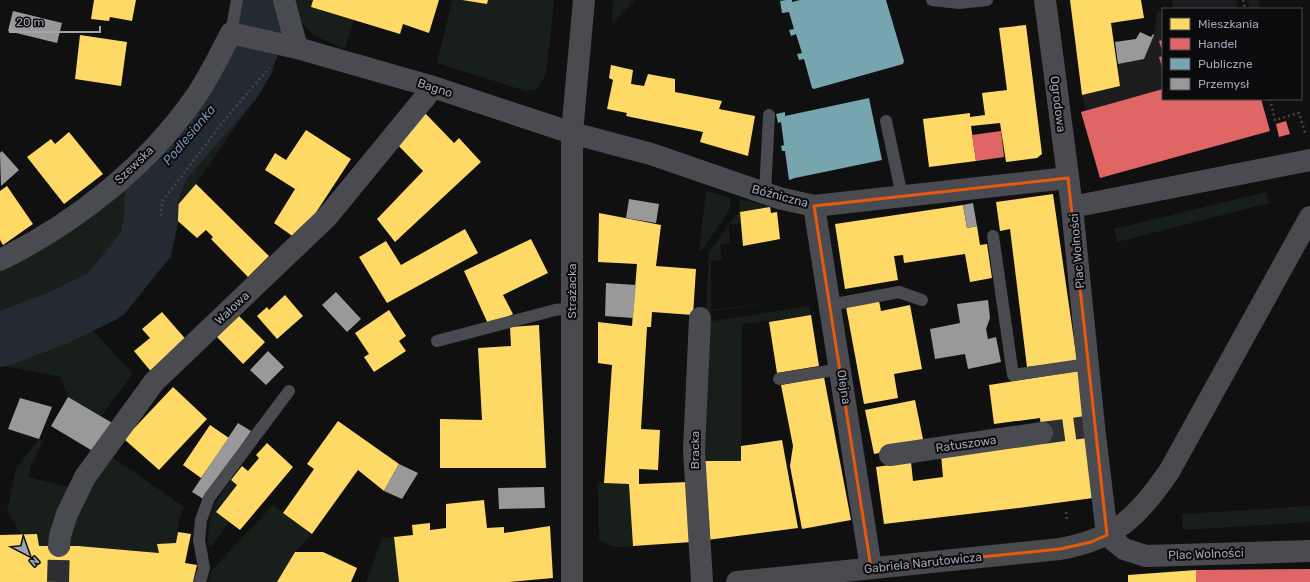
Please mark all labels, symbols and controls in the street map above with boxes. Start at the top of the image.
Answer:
scale bar [10,8,100,34]
legend [1162,8,1302,100]
text: 20 m [16,15,44,29]
text: Mieszkania [1198,17,1259,31]
text: Handel [1198,37,1237,51]
text: Publiczne [1198,57,1253,71]
street label: Ogrodowa [1048,75,1068,133]
street label: Bagno [416,76,454,100]
text: Przemysł [1198,77,1250,91]
water label: Podlesianka [160,102,219,168]
street label: Szewska [112,143,156,187]
street label: Bóźniczna [750,182,810,210]
street label: Plac Wolności [1067,213,1087,289]
street label: Strażacka [565,263,579,319]
street label: Wałowa [212,289,252,327]
street label: Olejna [834,369,854,405]
street label: Bracka [688,431,702,469]
street label: Ratuszowa [935,433,997,455]
north arrow [8,534,48,574]
street label: Plac Wolności [1168,546,1244,562]
street label: Gabriela Narutowicza [863,550,983,576]
text: N [27,554,41,569]

